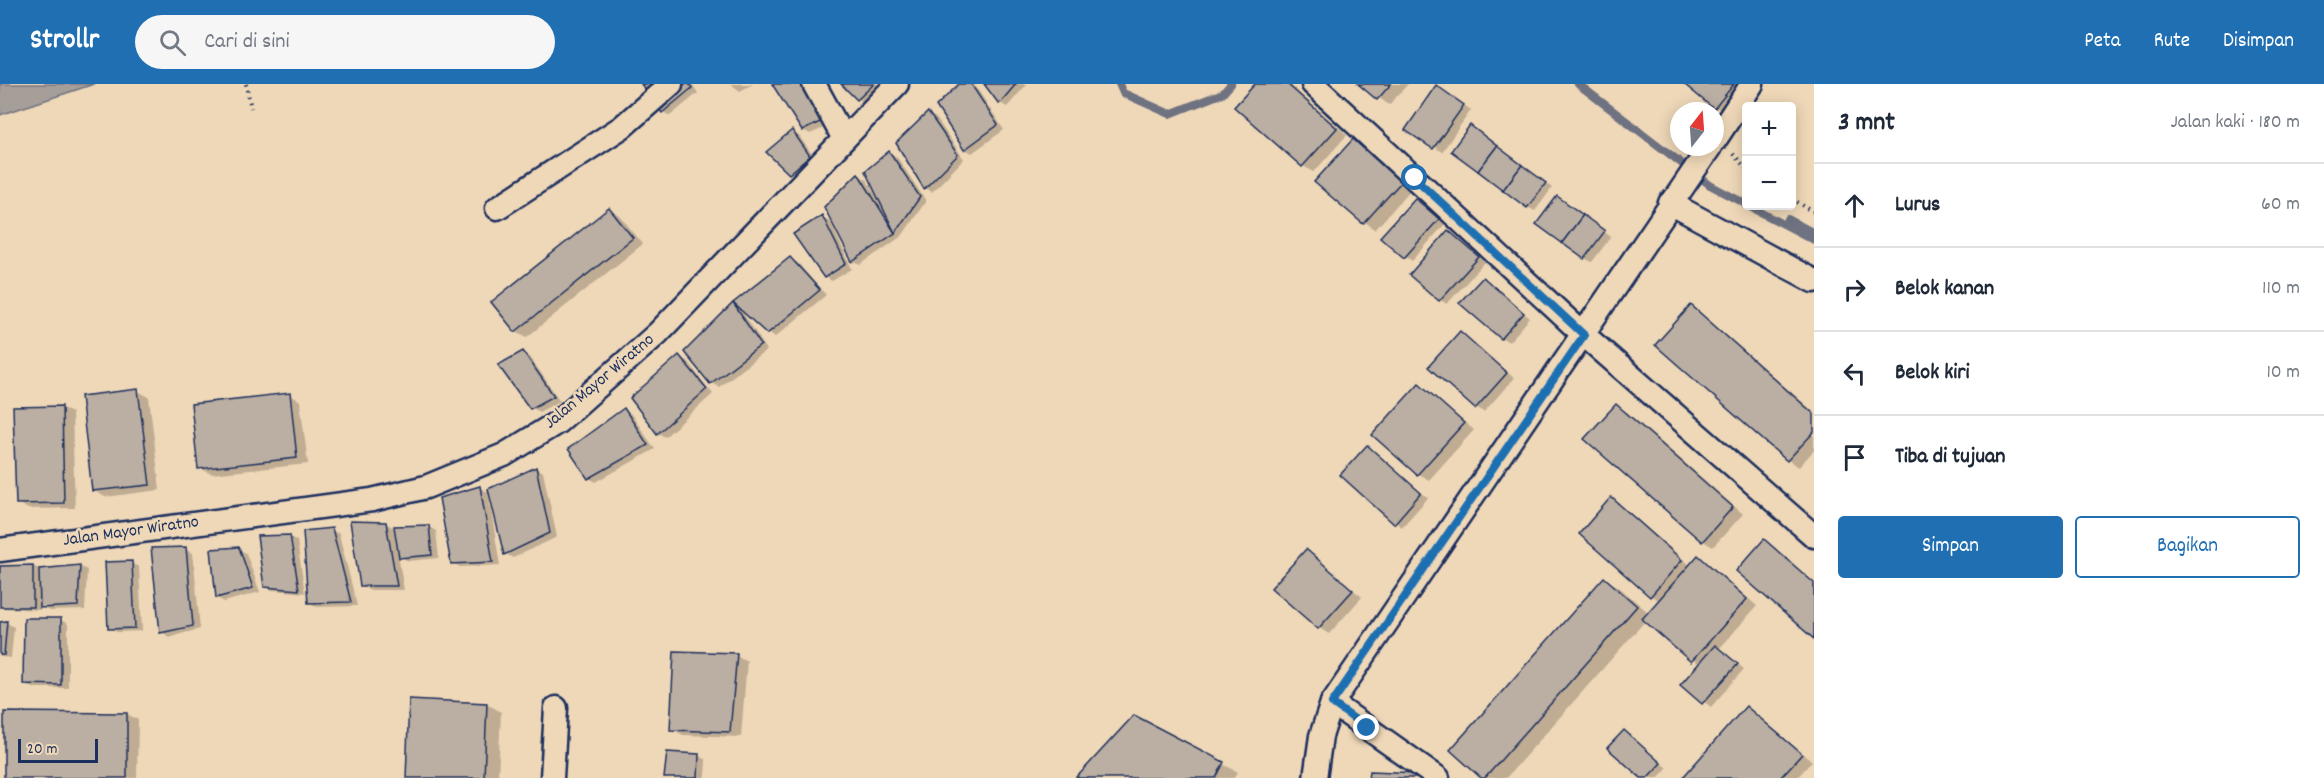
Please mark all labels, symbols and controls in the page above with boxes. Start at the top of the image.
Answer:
search box [135,15,555,69]
text: Strollr [30,22,99,62]
icon: search [156,26,189,59]
text: Cari di sini [204,27,290,58]
text: Peta [2084,27,2121,57]
text: Rute [2154,27,2190,57]
text: Disimpan [2223,27,2294,57]
north arrow [1670,102,1724,156]
map controls [1742,102,1796,210]
button: + [1742,102,1796,156]
text: 3 mnt [1838,105,1895,142]
text: Jalan kaki · 180 m [2171,109,2300,137]
button: − [1742,156,1796,210]
route start [1401,164,1427,190]
icon: ahead [1838,189,1871,222]
text: Lurus [1895,190,1940,221]
text: 60 m [2261,191,2300,219]
icon: right [1838,273,1871,306]
text: Belok kanan [1895,274,1994,305]
text: 110 m [2262,275,2300,303]
street label: Jalan Mayor Wiratno [540,328,660,436]
icon: left [1838,357,1871,390]
text: Belok kiri [1895,358,1969,389]
text: 10 m [2266,359,2300,387]
icon: arrive [1838,441,1871,474]
text: Tiba di tujuan [1895,442,2005,473]
street label: Jalan Mayor Wiratno [61,510,201,554]
button: Simpan [1838,516,2063,578]
button: Bagikan [2075,516,2300,578]
route end [1353,714,1379,740]
scale bar [18,736,98,764]
text: 20 m [27,738,57,761]

